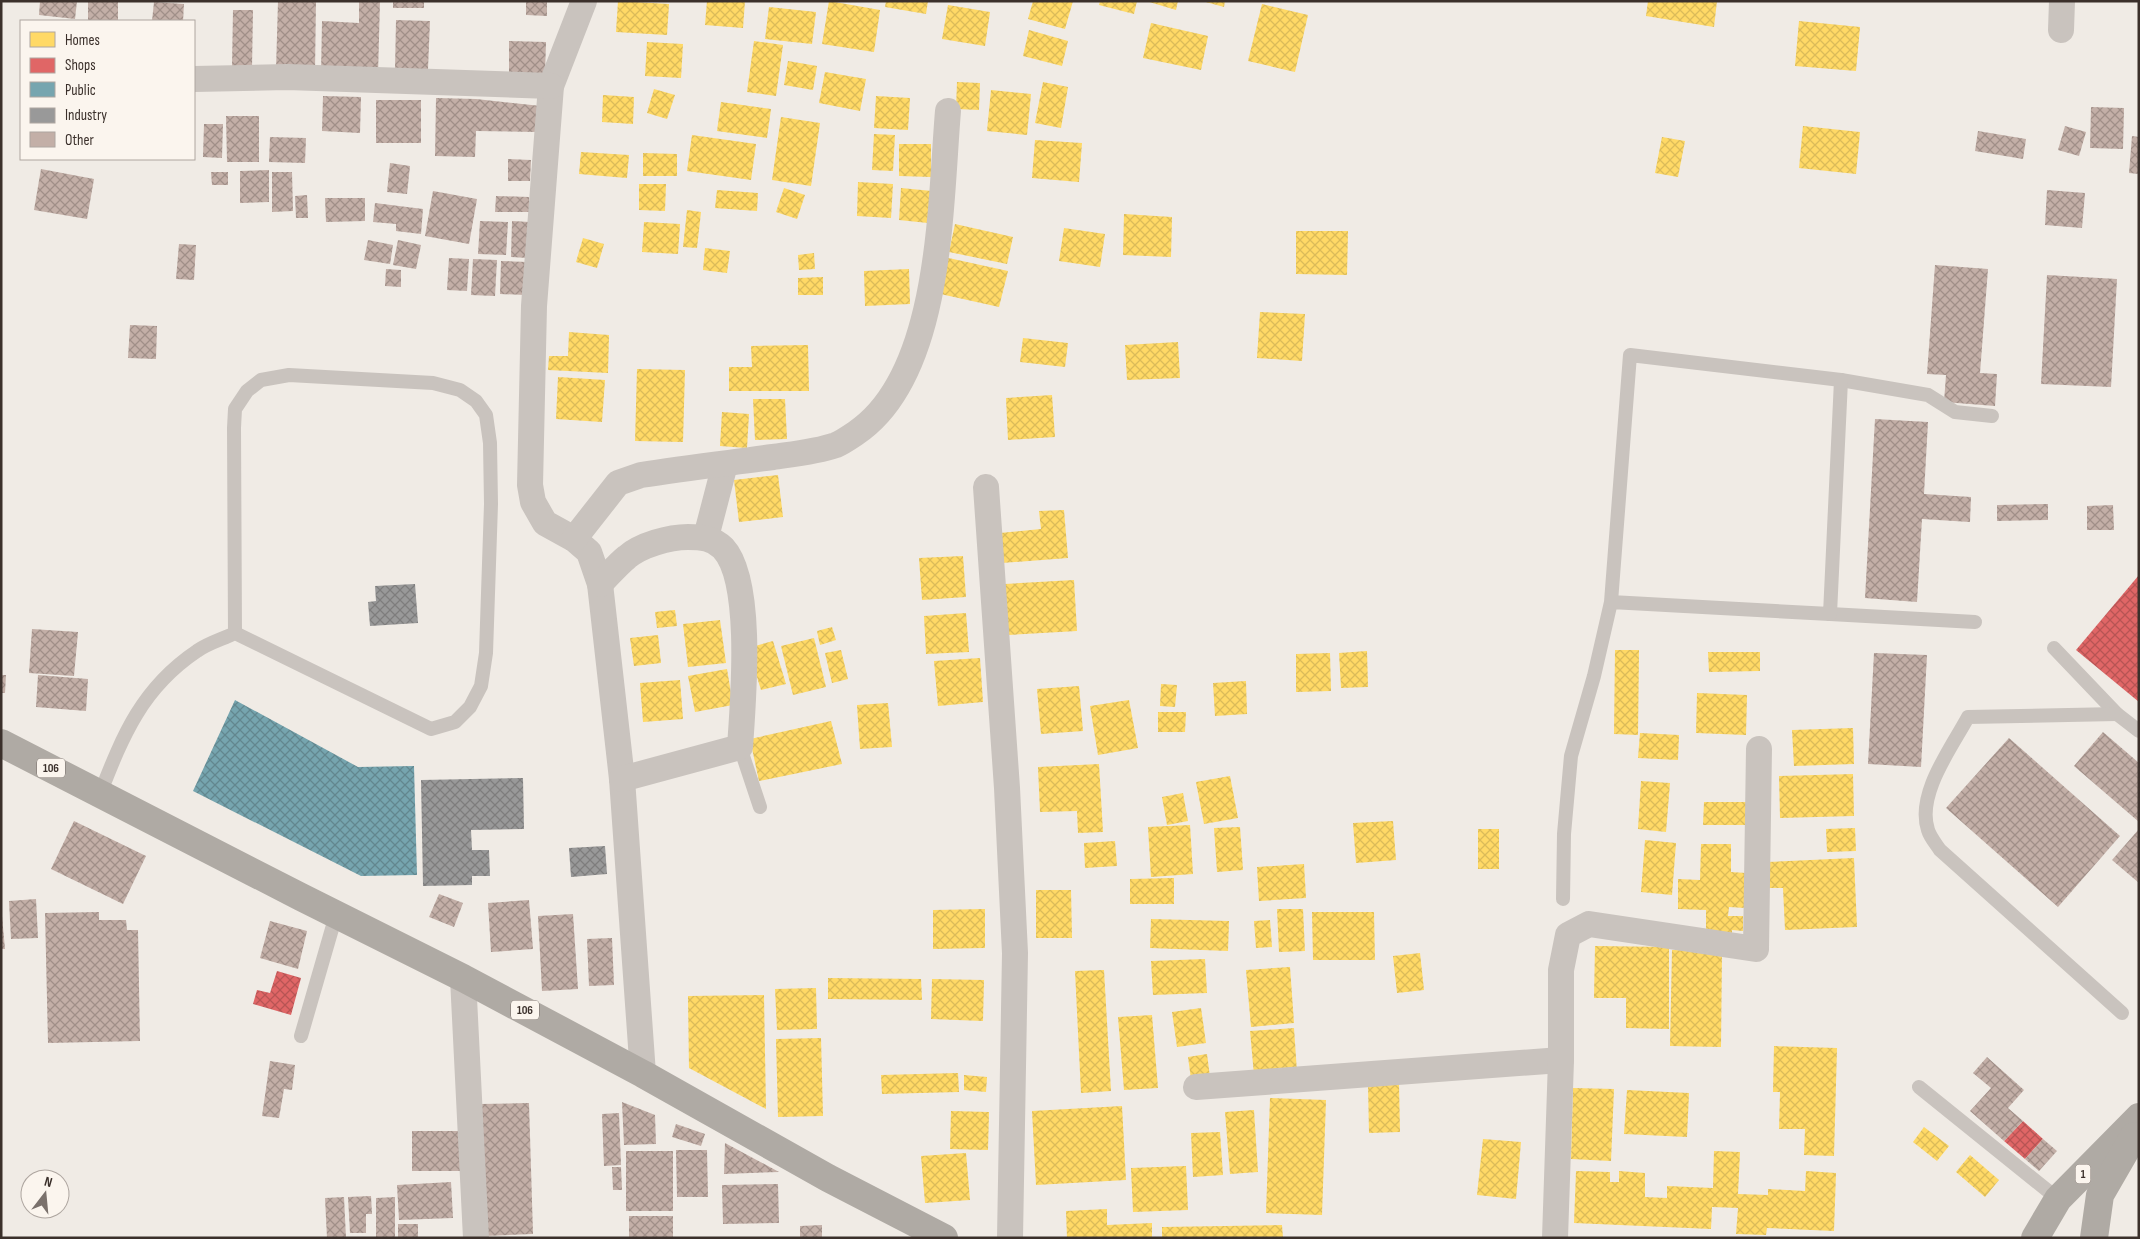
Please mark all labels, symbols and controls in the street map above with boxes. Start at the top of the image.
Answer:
legend [20,20,195,160]
text: Homes [65,31,100,50]
text: Shops [65,56,96,75]
text: Public [65,81,96,100]
text: Industry [65,106,107,125]
text: Other [65,131,94,150]
road number: 106 [37,758,65,778]
road number: 106 [511,1000,539,1020]
road number: 1 [2076,1164,2090,1184]
north arrow [20,1169,70,1219]
text: N [43,1173,54,1191]

